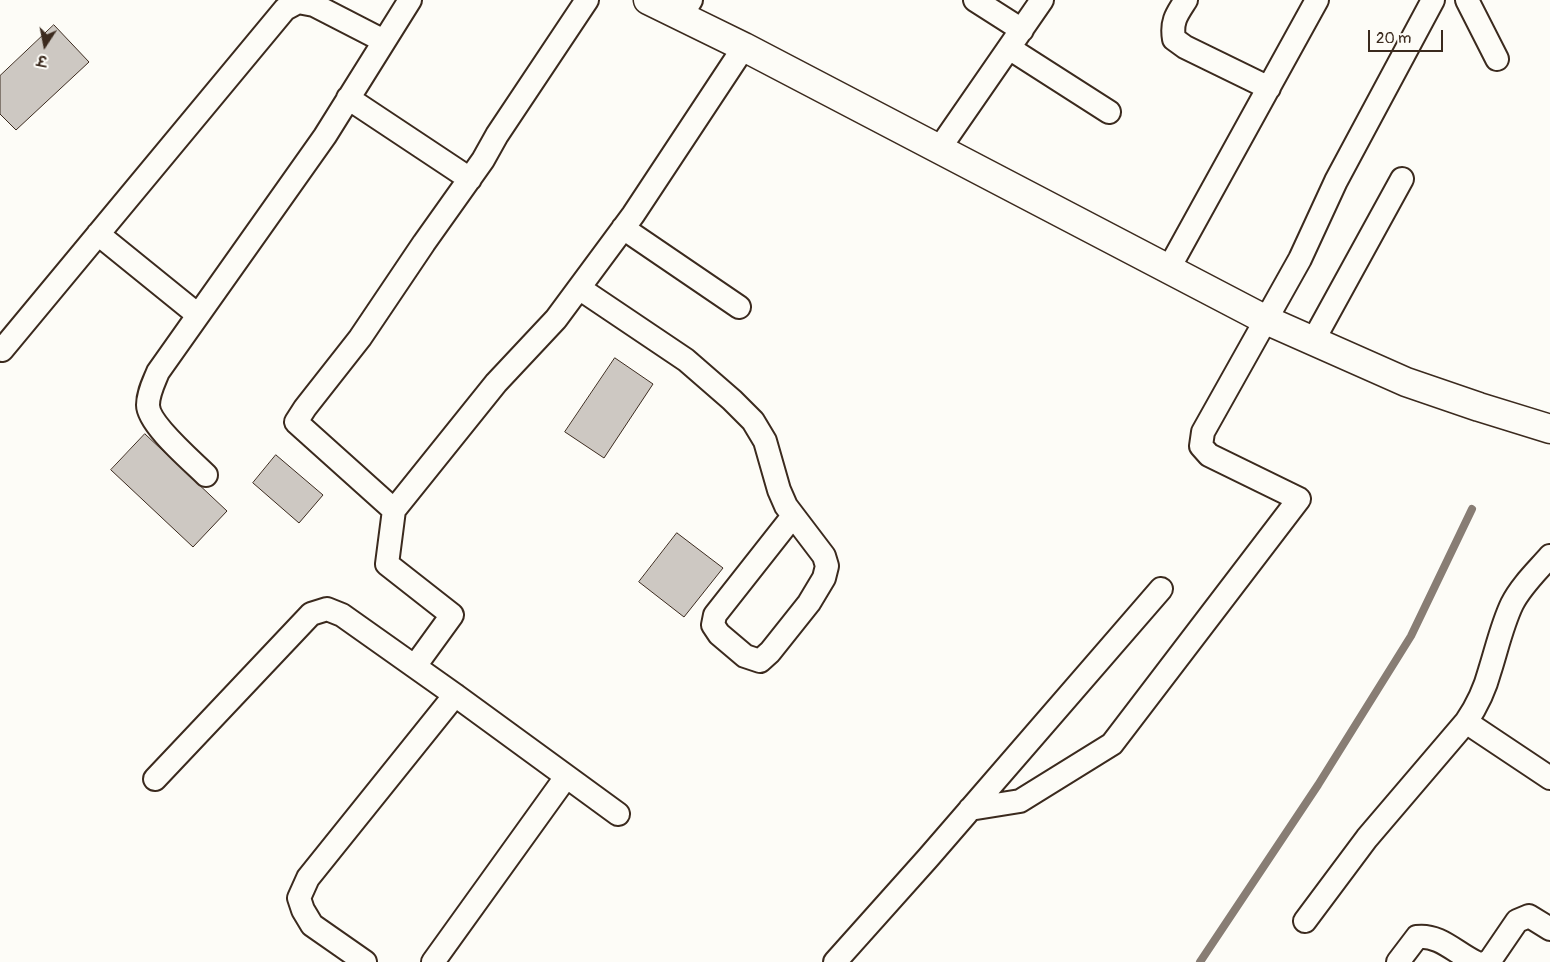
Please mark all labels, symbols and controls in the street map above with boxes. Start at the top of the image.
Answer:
north arrow [20,20,70,70]
scale bar [1370,20,1445,52]
text: 20 m [1376,29,1411,48]
text: उ [36,51,48,69]

